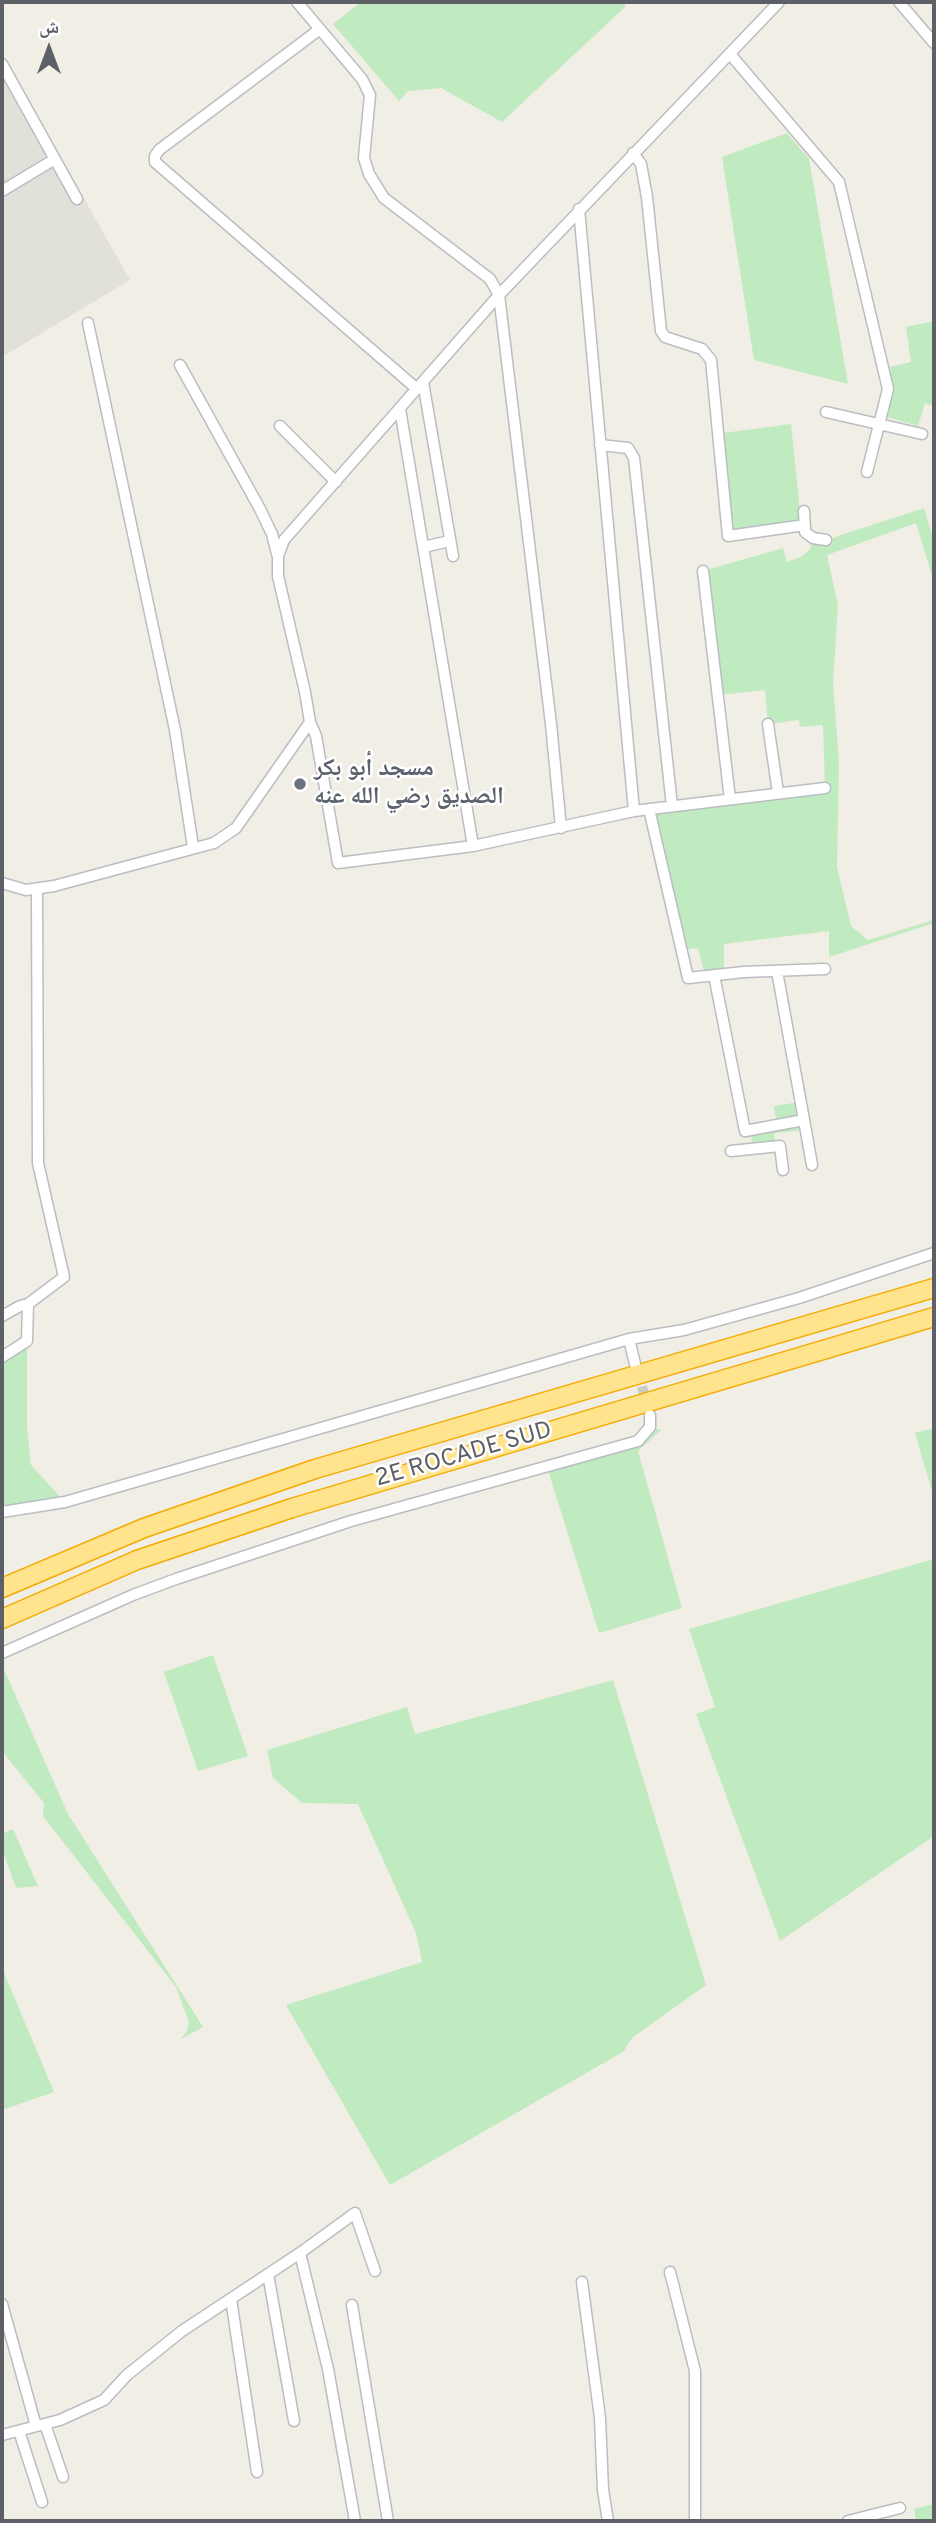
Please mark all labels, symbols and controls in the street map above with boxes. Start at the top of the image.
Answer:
north arrow [14,14,84,84]
text: ش [39,16,59,40]
place label: مسجد أبو بكر الصديق رضي الله عنه [314,756,504,812]
marker: مسجد أبو بكر الصديق رضي الله عنه [292,776,308,792]
street label: 2E ROCADE SUD [372,1417,556,1495]

